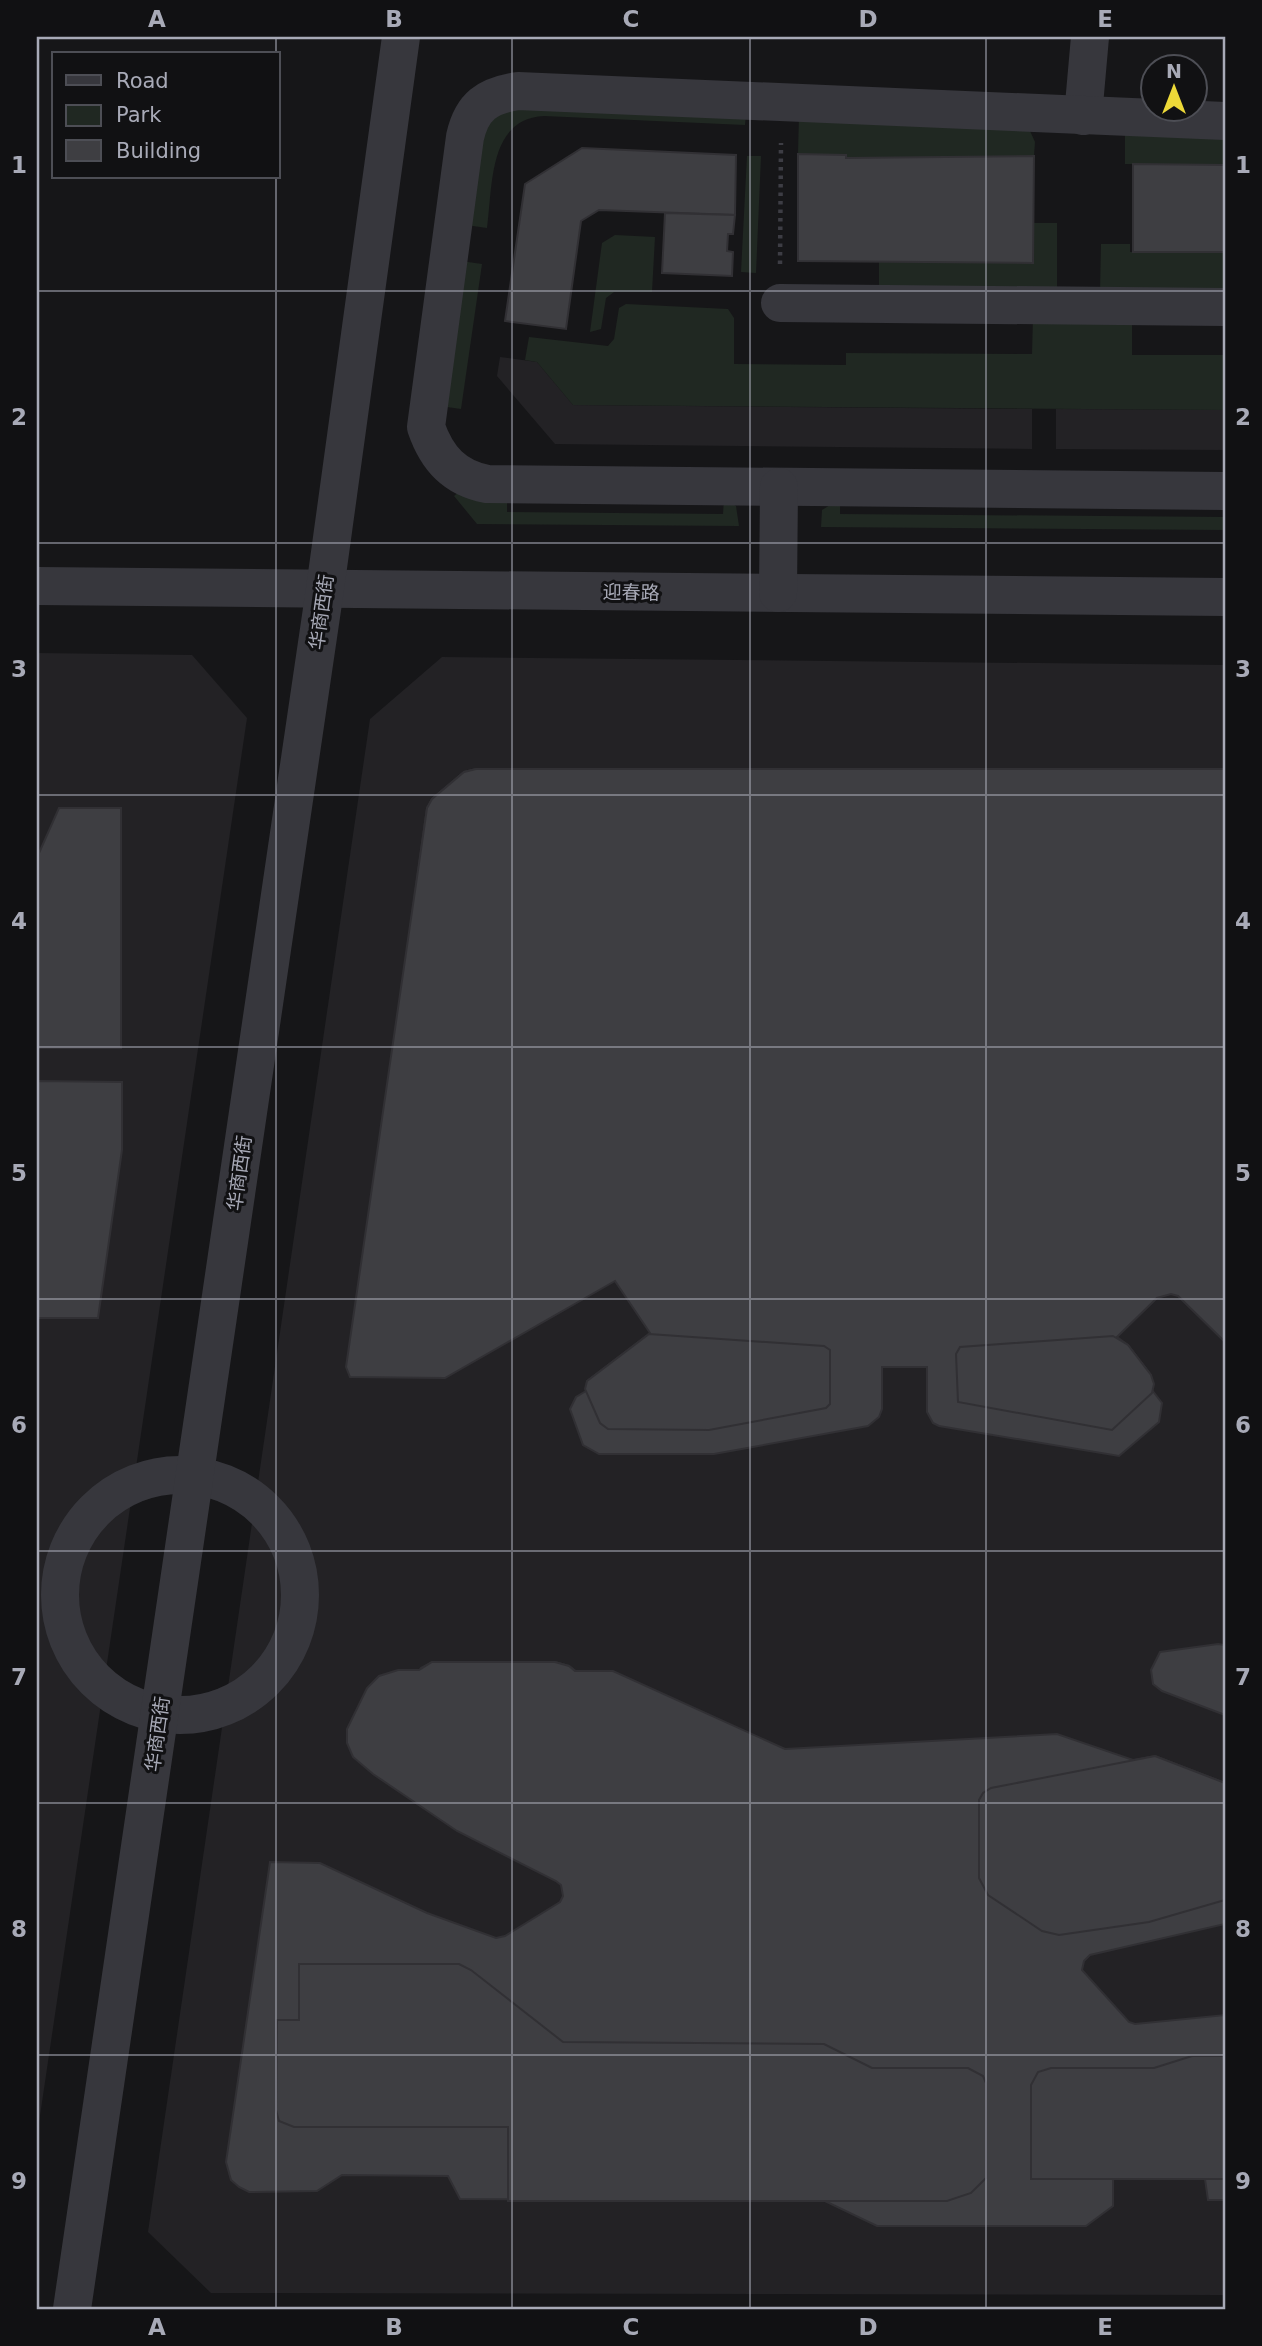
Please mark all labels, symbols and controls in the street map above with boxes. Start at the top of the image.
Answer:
text: A [148,6,166,32]
text: B [385,6,403,32]
text: C [623,6,639,32]
text: D [858,6,878,32]
text: E [1097,6,1113,32]
legend [52,52,280,178]
north arrow [1140,52,1210,122]
text: N [1166,60,1182,82]
text: Road [116,69,169,93]
text: Park [116,103,162,127]
text: Building [116,139,201,163]
text: 1 [11,152,27,178]
text: 1 [1235,152,1251,178]
text: 2 [11,404,27,430]
text: 2 [1235,404,1251,430]
street label: 华商西街 [305,573,337,651]
street label: 迎春路 [602,581,660,603]
text: 3 [11,656,27,682]
text: 3 [1235,656,1251,682]
text: 4 [11,908,27,934]
text: 4 [1235,908,1251,934]
street label: 华商西街 [223,1134,255,1212]
text: 5 [11,1160,27,1186]
text: 5 [1235,1160,1251,1186]
text: 6 [11,1412,27,1438]
text: 6 [1235,1412,1251,1438]
text: 7 [11,1664,27,1690]
text: 7 [1235,1664,1251,1690]
street label: 华商西街 [141,1695,173,1773]
text: 8 [11,1916,27,1942]
text: 8 [1235,1916,1251,1942]
text: 9 [11,2168,27,2194]
text: 9 [1235,2168,1251,2194]
text: A [148,2314,166,2340]
text: B [385,2314,403,2340]
text: C [623,2314,639,2340]
text: D [858,2314,878,2340]
text: E [1097,2314,1113,2340]

